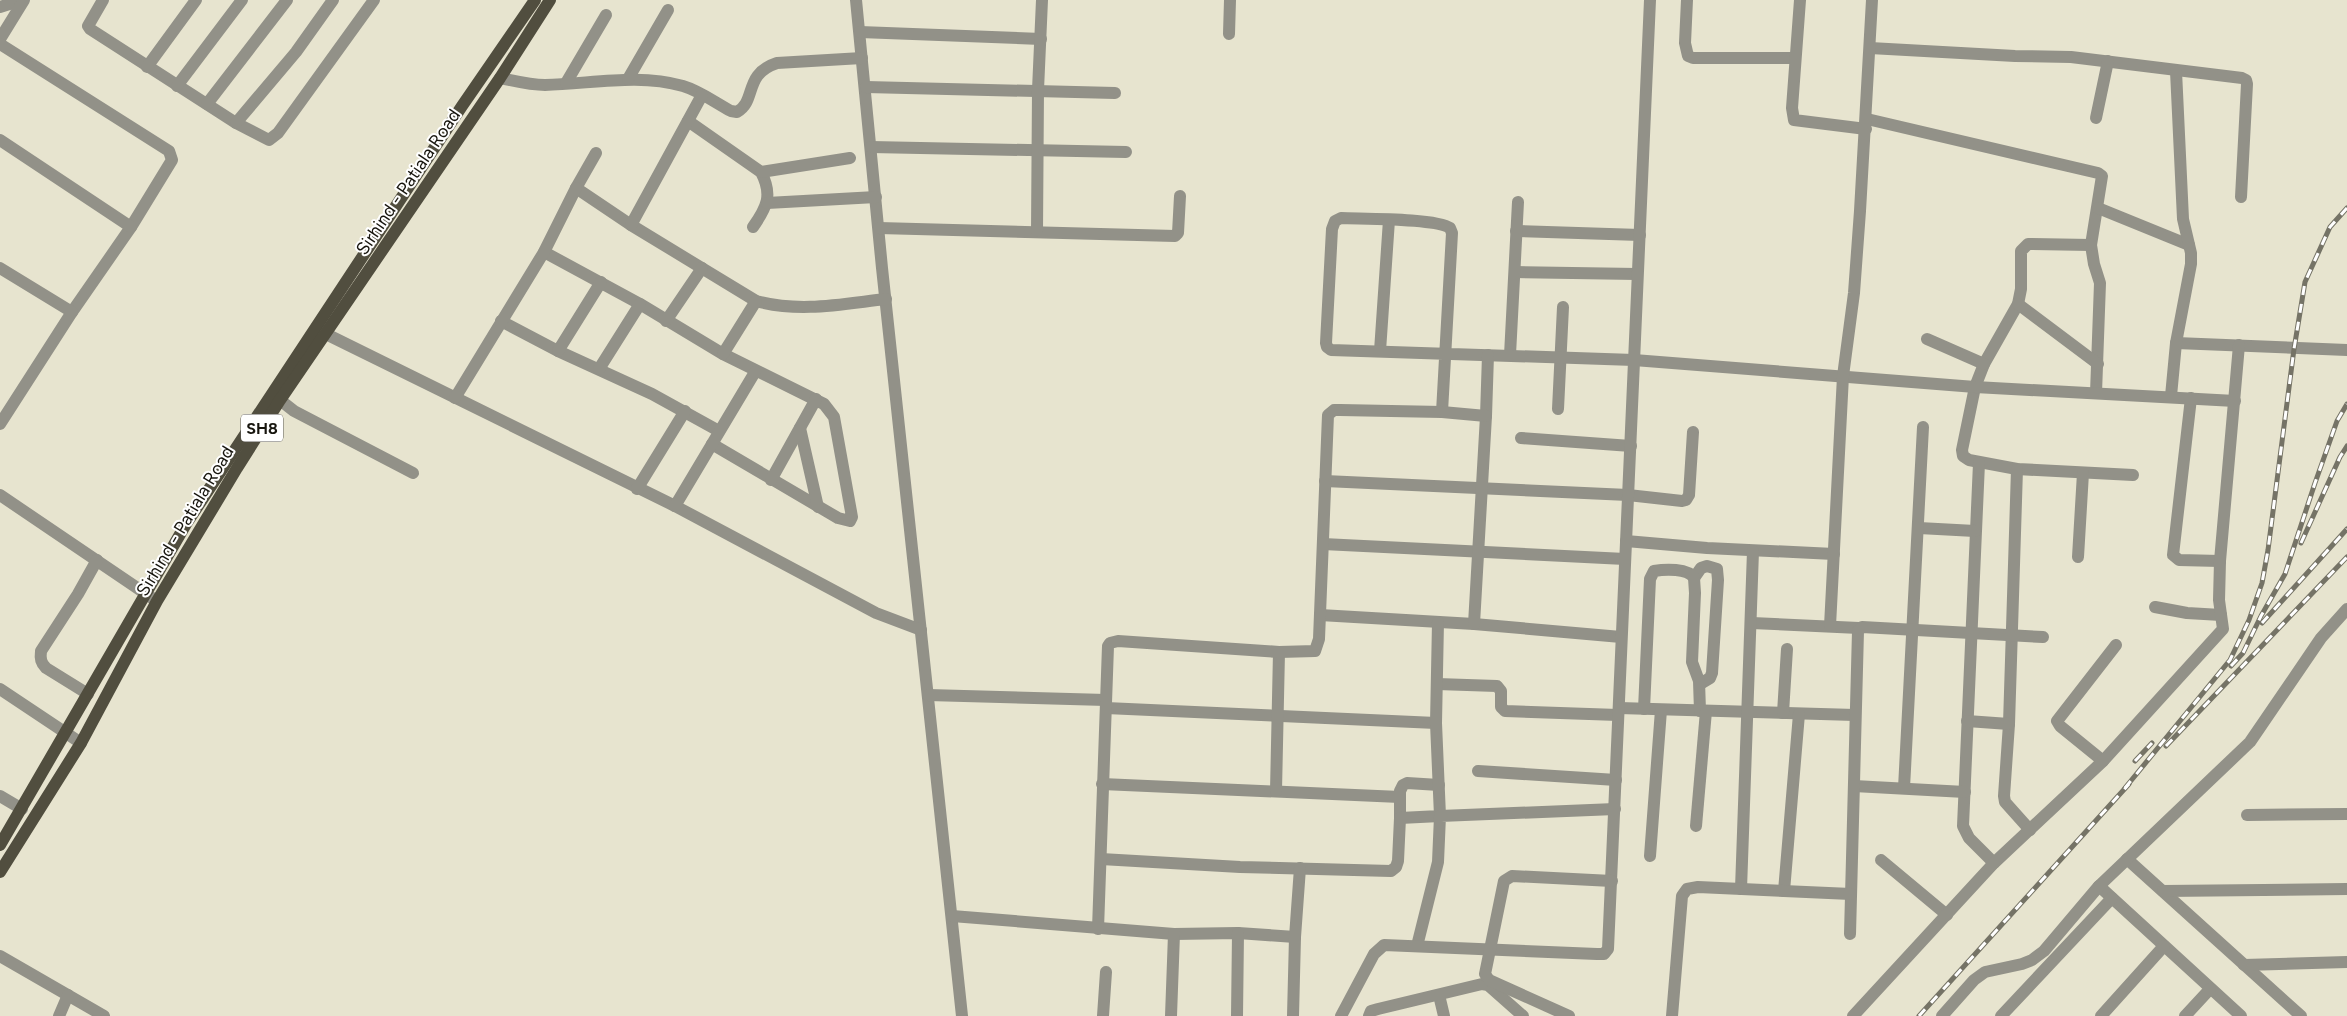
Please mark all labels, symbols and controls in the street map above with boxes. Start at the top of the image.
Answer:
street label: Sirhind - Patiala Road [351,105,465,259]
road number: SH8 [241,414,283,442]
street label: Sirhind - Patiala Road [132,442,238,600]

